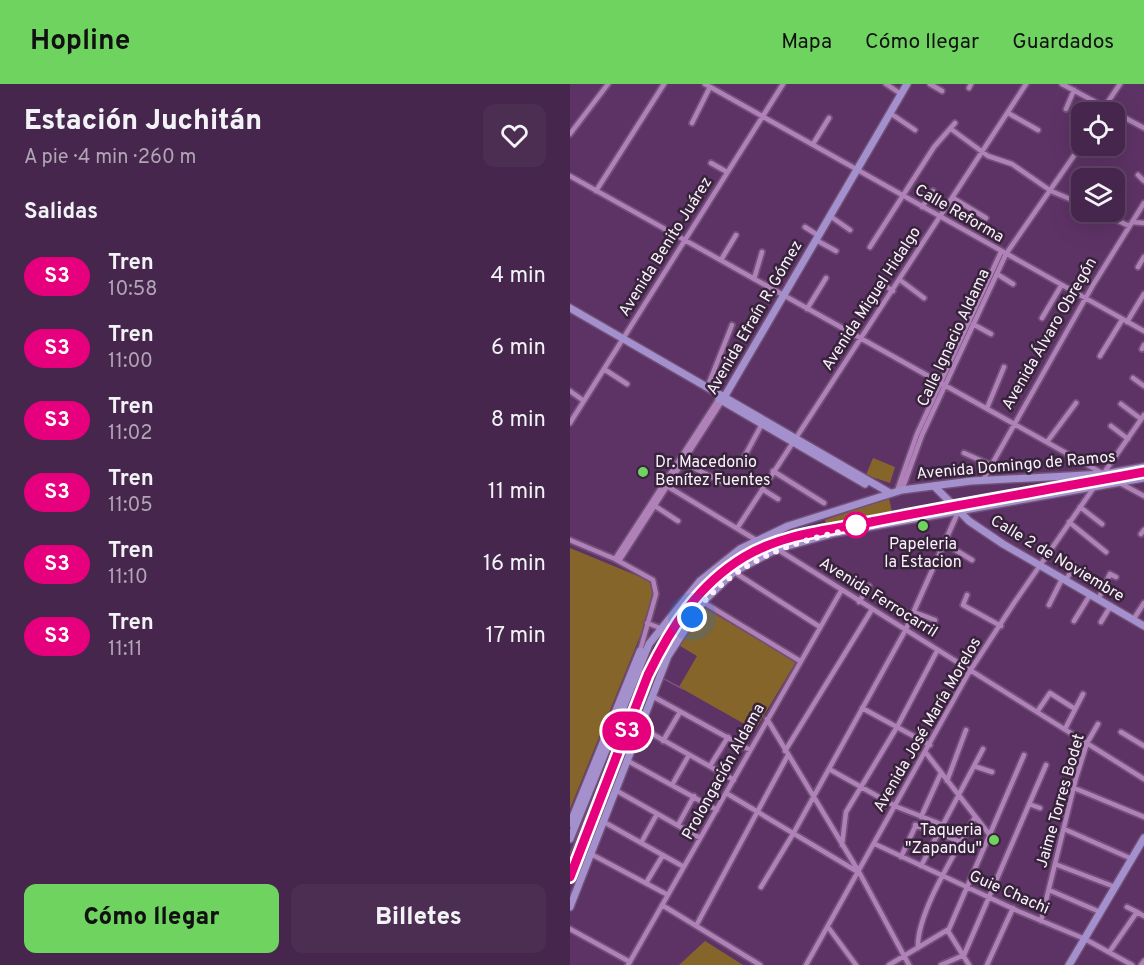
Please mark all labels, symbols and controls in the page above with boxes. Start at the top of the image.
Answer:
text: Hopline [30,24,130,60]
text: Mapa [781,29,832,56]
text: Cómo llegar [865,29,979,56]
text: Guardados [1012,29,1114,56]
map controls [1071,102,1125,222]
button: locate [1071,102,1125,156]
text: Estación Juchitán [24,104,262,140]
button: heart [483,104,546,167]
text: A pie · 4 min · 260 m [24,145,196,171]
button: layers [1071,168,1125,222]
street label: Avenida Benito Juárez [615,174,717,320]
street label: Calle Reforma [911,180,1007,248]
text: Salidas [24,199,98,226]
street label: Avenida Miguel Hidalgo [818,223,926,375]
street label: Avenida Efraín R. Gómez [703,237,807,399]
text: Tren [108,250,154,277]
street label: Avenida Álvaro Obregón [996,253,1102,414]
text: S3 [44,263,70,290]
text: 4 min [491,263,546,290]
street label: Calle Ignacio Aldama [913,266,995,410]
text: 10:58 [108,277,157,303]
text: Tren [108,322,154,349]
text: S3 [44,335,70,362]
text: 6 min [491,335,546,362]
text: 11:00 [108,349,153,375]
text: Tren [108,394,154,421]
text: S3 [44,407,70,434]
text: 8 min [491,407,546,434]
text: 11:02 [108,421,153,447]
street label: Avenida Domingo de Ramos [916,447,1116,485]
place label: Dr. Macedonio Benítez Fuentes [655,453,770,491]
marker: Dr. Macedonio Benítez Fuentes [636,465,650,479]
text: Tren [108,466,154,493]
text: S3 [44,479,70,506]
text: 11 min [488,479,546,506]
text: 11:05 [108,493,153,519]
street label: Calle 2 de Noviembre [986,511,1128,607]
unlabelled marker [843,512,869,538]
marker: Papeleria la Estacion [916,519,930,533]
place label: Papeleria la Estacion [884,535,962,573]
text: Tren [108,538,154,565]
text: S3 [44,551,70,578]
text: 16 min [483,551,546,578]
street label: Avenida Ferrocarril [815,554,941,642]
text: 11:10 [108,565,148,591]
your location [677,602,707,632]
text: Tren [108,610,154,637]
text: S3 [44,623,70,650]
text: 17 min [486,623,546,650]
street label: Avenida José María Morelos [870,634,986,816]
text: 11:11 [108,637,142,663]
street label: Prolongación Aldama [678,700,770,844]
line badge: S3 [600,712,654,750]
text: S3 [614,718,640,745]
street label: Jaime Torres Bodet [1032,732,1090,870]
place label: Taqueria "Zapandu" [905,821,982,859]
marker: Taqueria "Zapandu" [987,833,1001,847]
street label: Guie Chachi [966,866,1052,920]
button: Cómo llegar [24,884,279,953]
button: Billetes [291,884,546,953]

